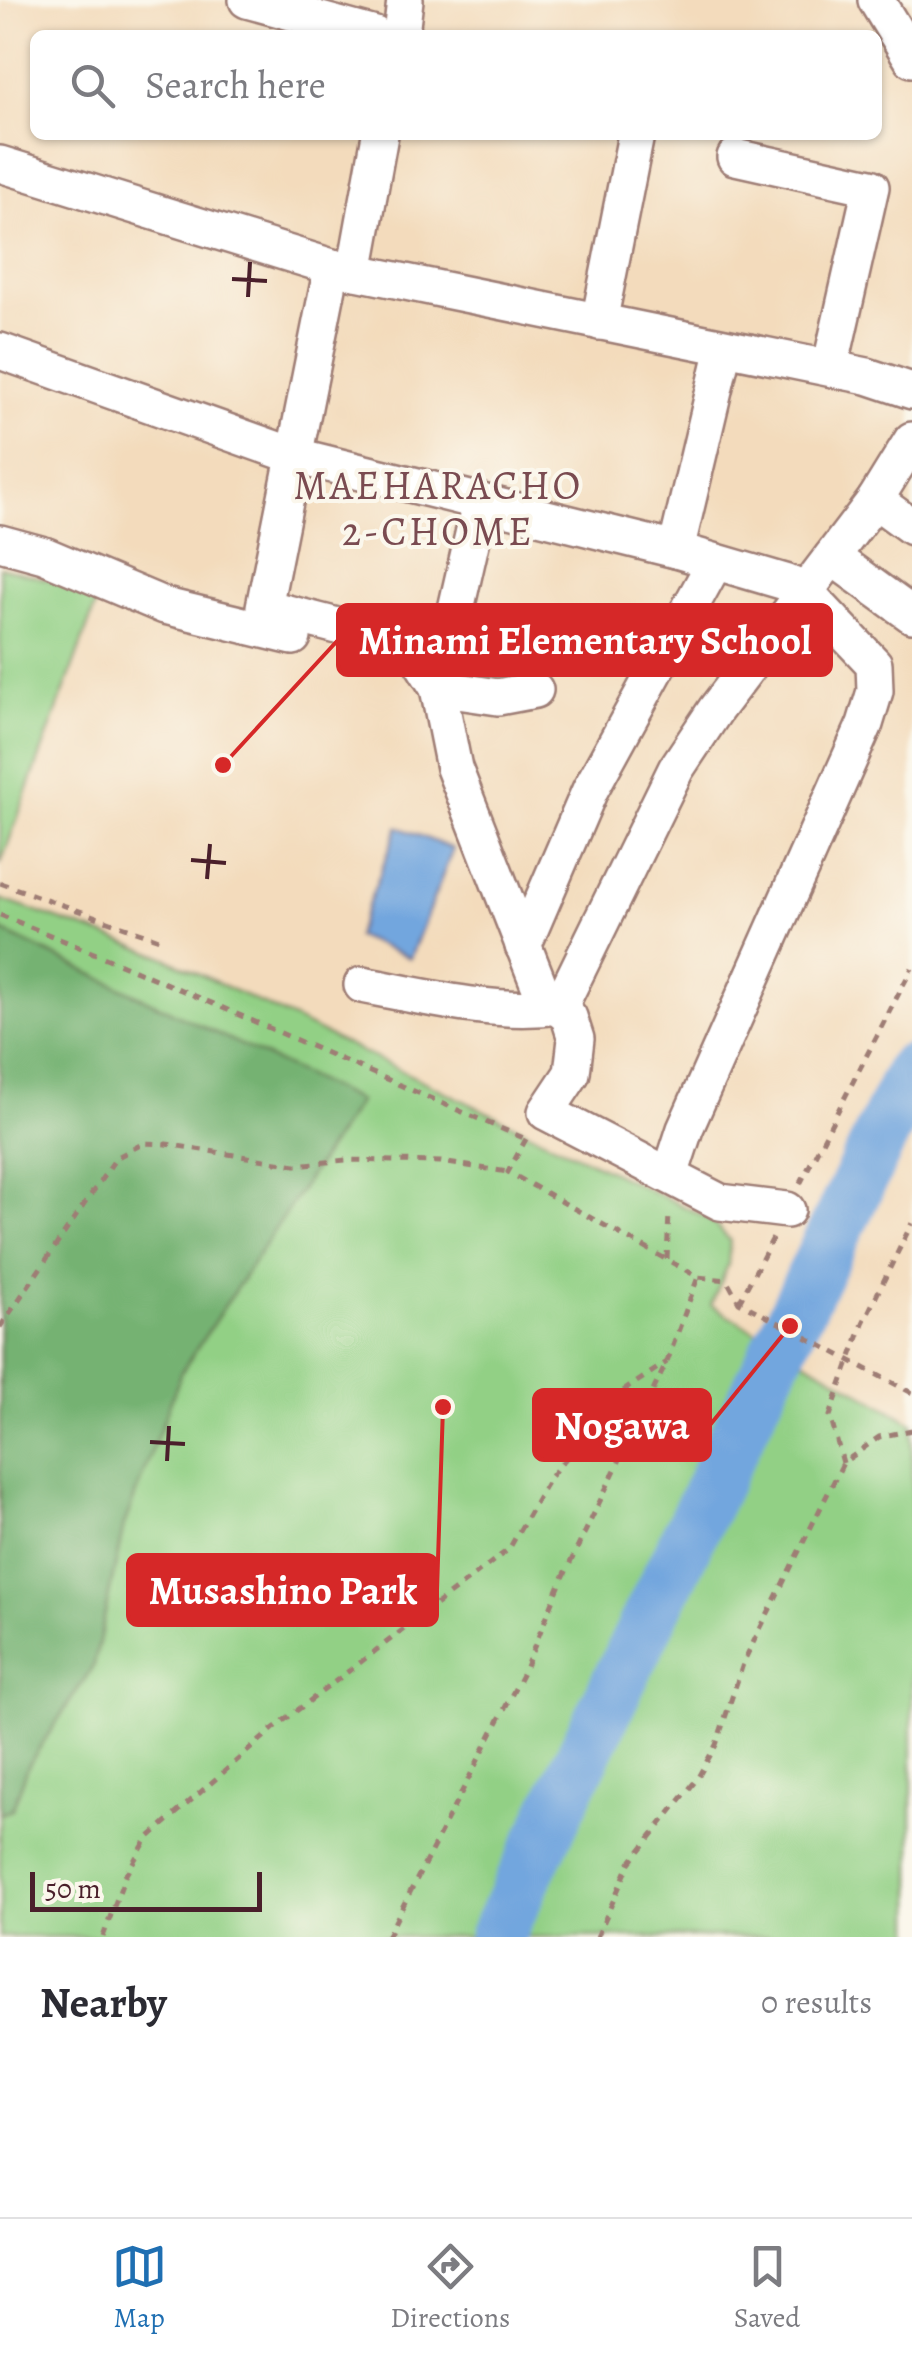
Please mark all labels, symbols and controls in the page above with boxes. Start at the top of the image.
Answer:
search box [30,30,882,140]
icon: search [65,58,120,113]
text: Search here [145,59,326,111]
district label: MAEHARACHO 2-CHOME [293,458,583,559]
callout: Minami Elementary School [338,605,831,675]
text: Minami Elementary School [358,613,812,668]
callout: Nogawa [534,1390,710,1460]
text: Nogawa [554,1398,691,1453]
callout: Musashino Park [128,1555,437,1625]
text: Musashino Park [149,1563,418,1618]
scale bar [30,1867,262,1912]
text: 50 m [45,1870,101,1908]
text: Nearby [40,1974,167,2031]
text: 0 results [761,1980,872,2024]
tab: Map [112,2239,167,2337]
tab: Directions [390,2239,510,2337]
tab: Saved [734,2239,800,2337]

